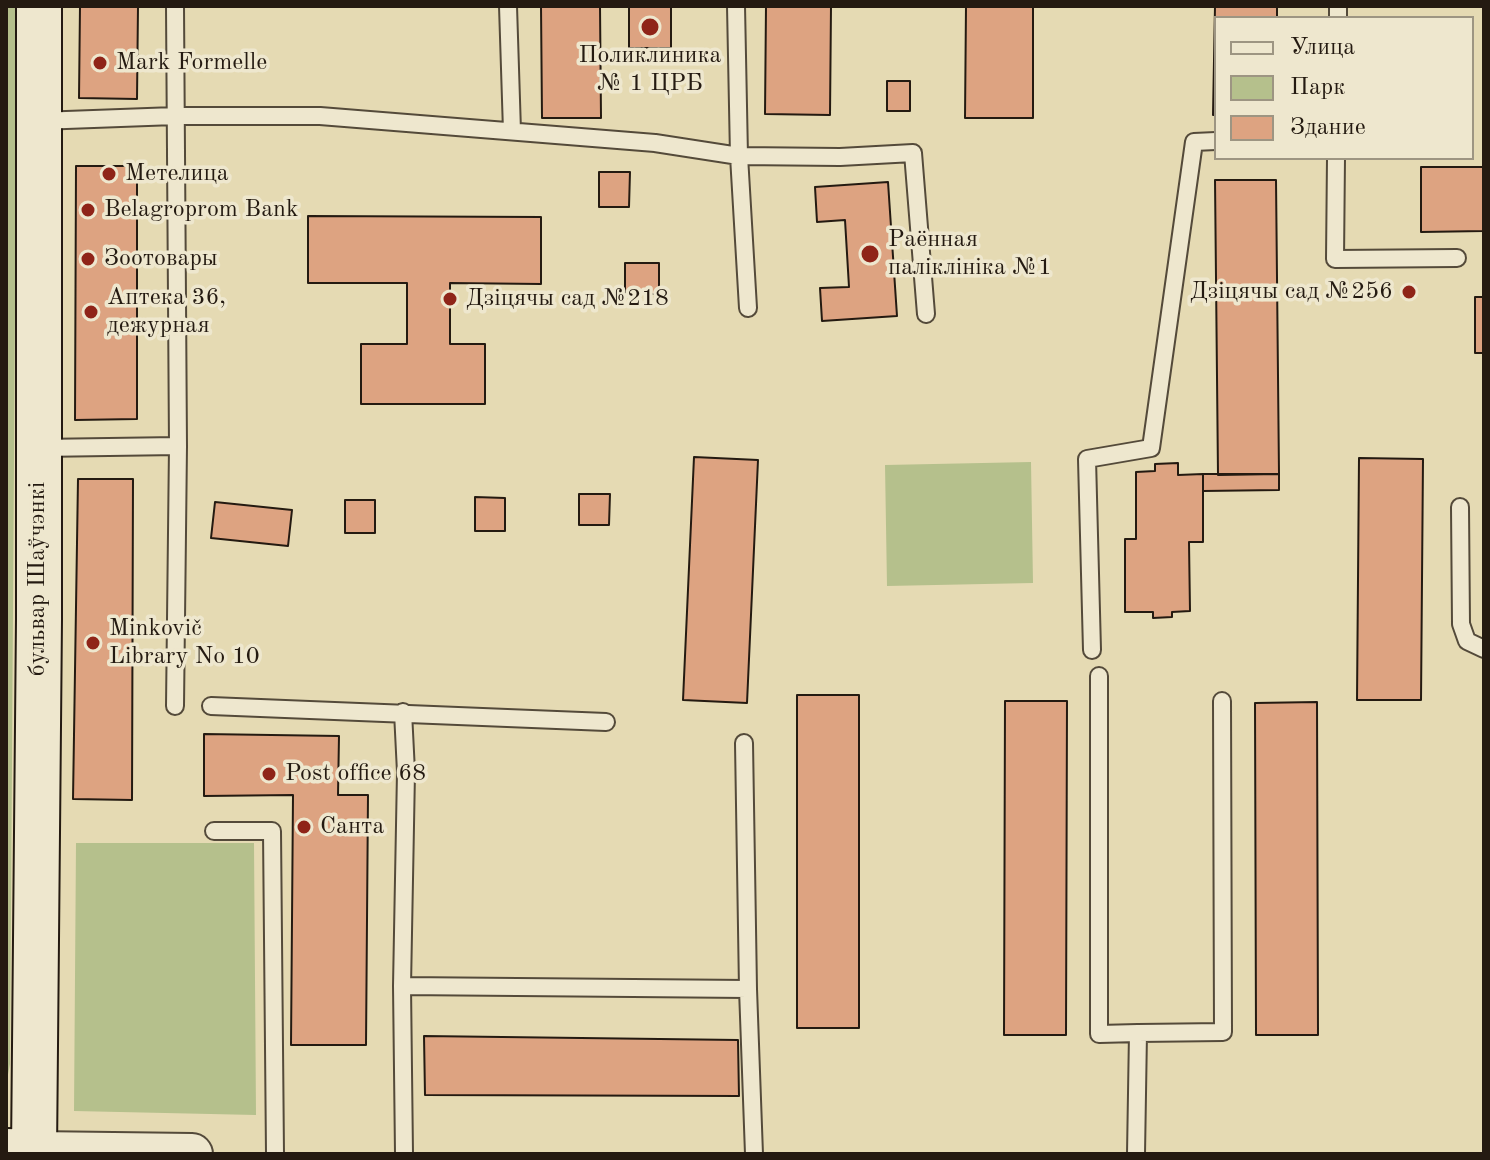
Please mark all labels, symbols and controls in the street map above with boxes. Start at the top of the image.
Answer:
marker: Поликлиника № 1 ЦРБ [639,16,661,38]
legend [1214,16,1474,160]
text: Улица [1290,36,1355,60]
place label: Поликлиника № 1 ЦРБ [579,42,721,98]
place label: Mark Formelle [116,49,267,77]
marker: Mark Formelle [91,54,109,72]
text: Парк [1290,76,1345,100]
text: Здание [1290,116,1366,140]
place label: Метелица [125,160,229,188]
marker: Метелица [100,165,118,183]
place label: Belagroprom Bank [104,196,298,224]
marker: Belagroprom Bank [79,201,97,219]
place label: Раённая паліклініка №1 [888,226,1052,282]
marker: Раённая паліклініка №1 [859,243,881,265]
place label: Зоотовары [104,245,218,273]
marker: Зоотовары [79,250,97,268]
place label: Дзіцячы сад №256 [1190,278,1393,306]
marker: Дзіцячы сад №256 [1400,283,1418,301]
place label: Аптека 36, дежурная [107,284,226,340]
place label: Дзіцячы сад №218 [466,285,669,313]
marker: Дзіцячы сад №218 [441,290,459,308]
marker: Аптека 36, дежурная [82,303,100,321]
street label: бульвар Шаўчэнкі [24,482,52,676]
place label: Minkovič Library No 10 [109,615,260,671]
marker: Minkovič Library No 10 [84,634,102,652]
place label: Post office 68 [285,760,426,788]
marker: Post office 68 [260,765,278,783]
place label: Санта [320,813,384,841]
marker: Санта [295,818,313,836]

